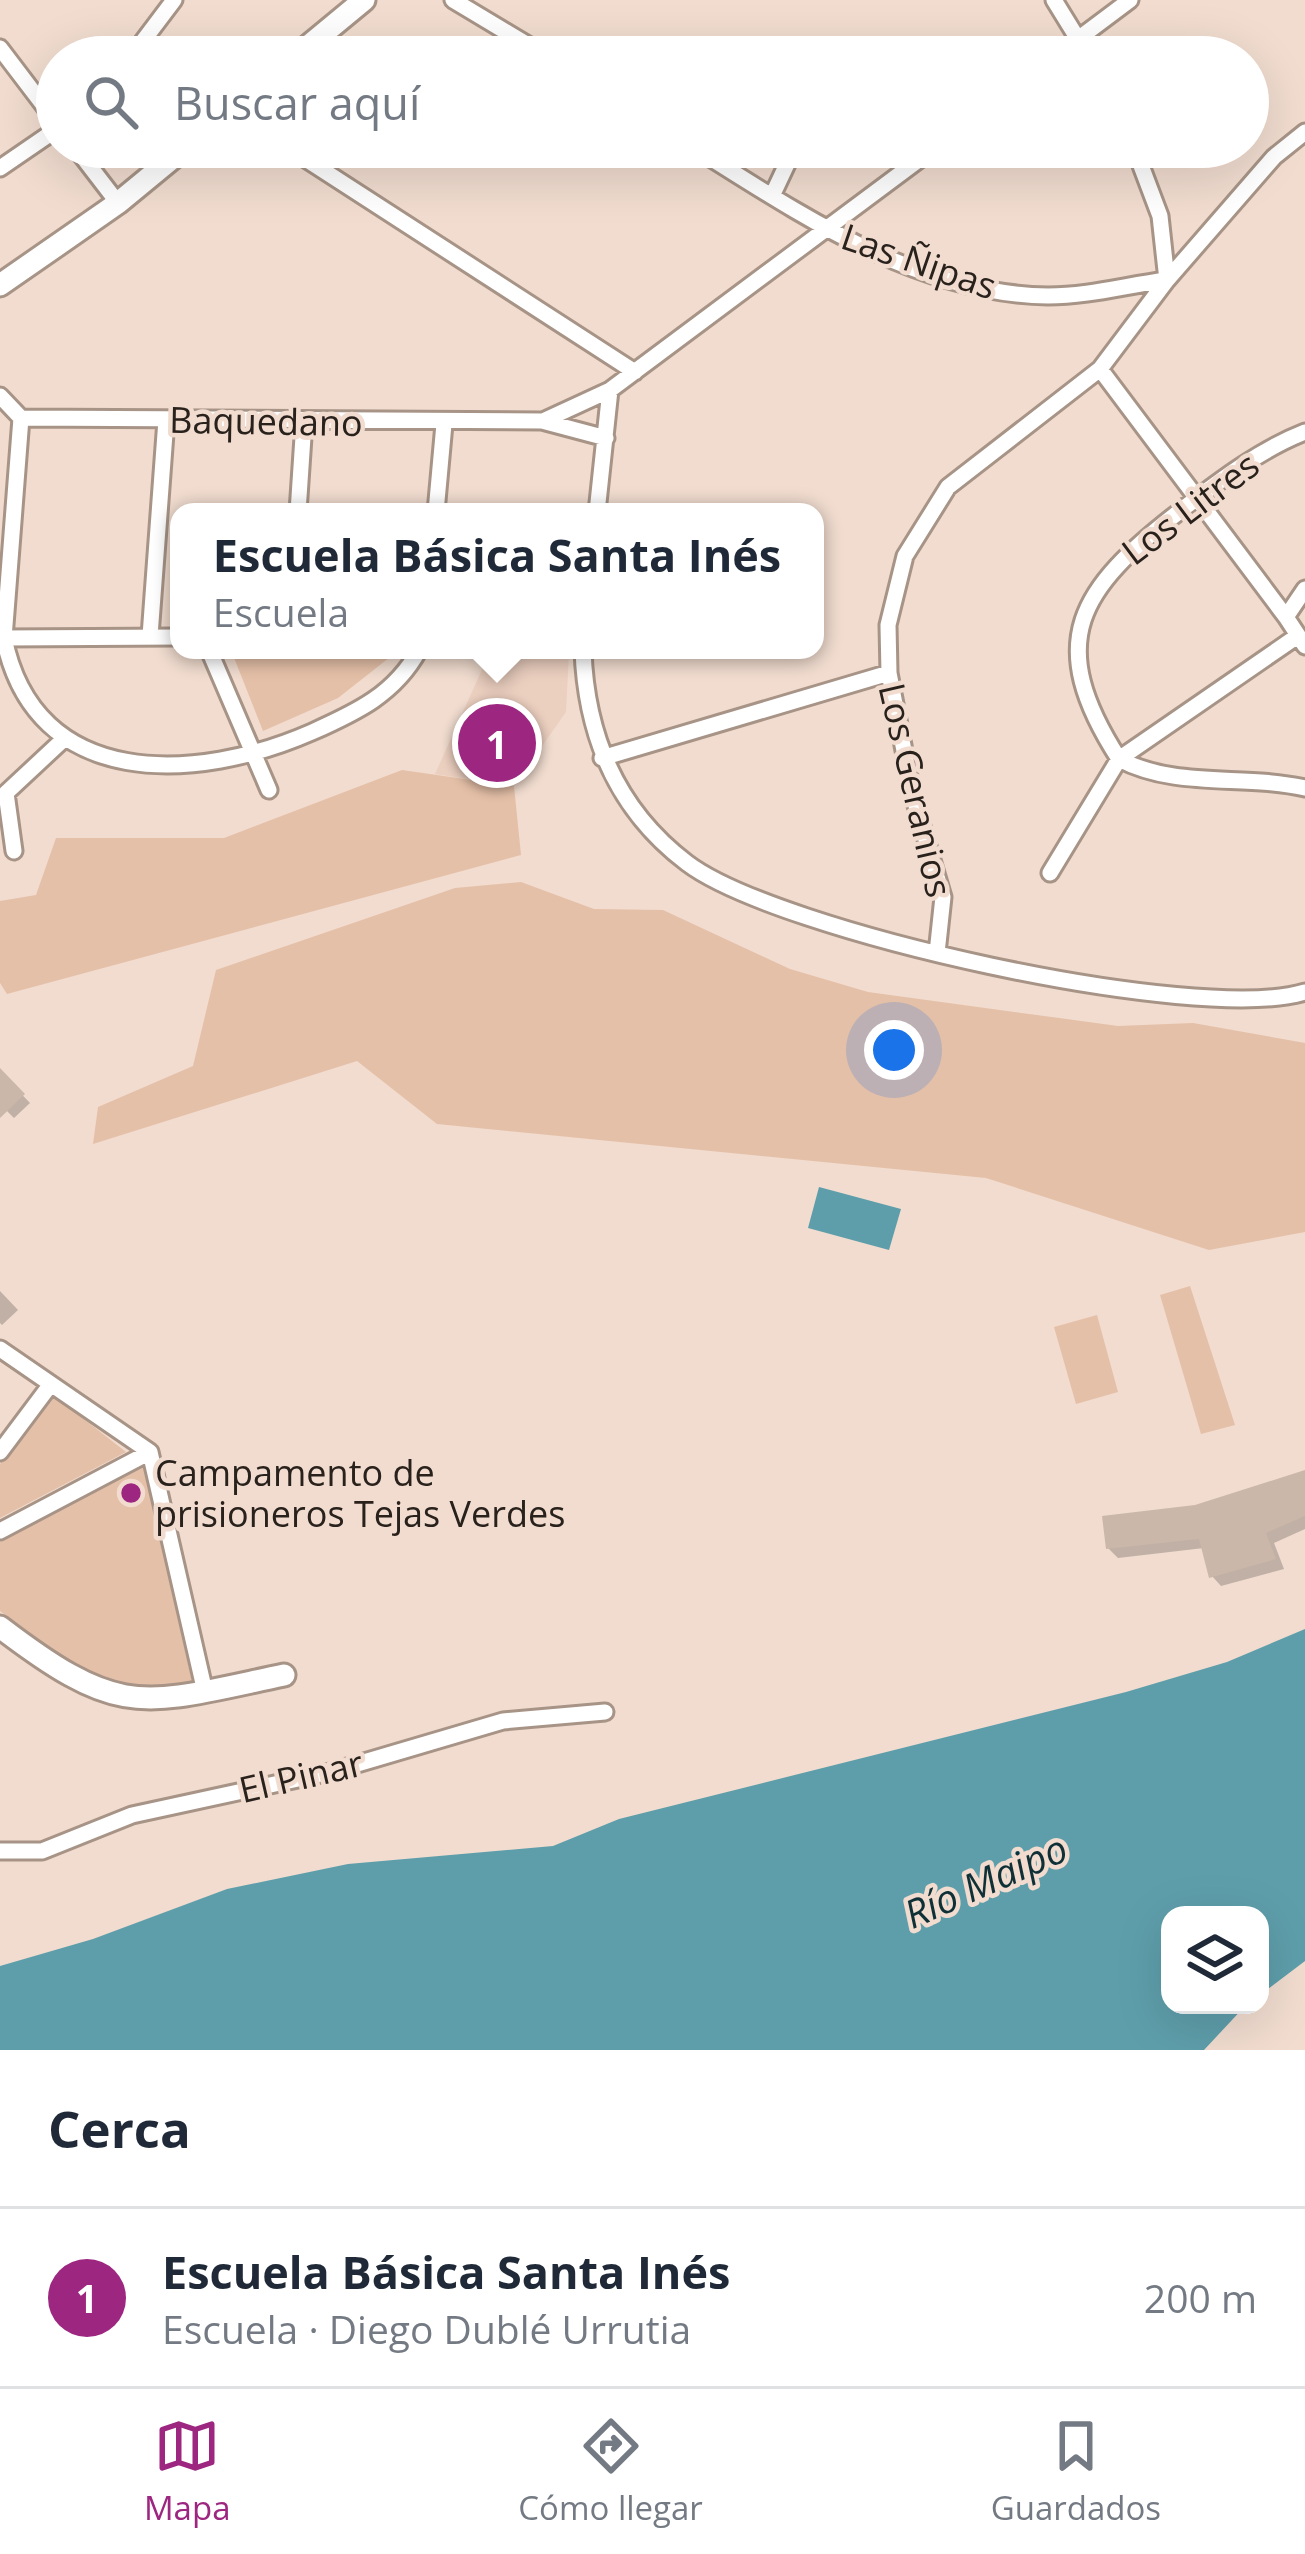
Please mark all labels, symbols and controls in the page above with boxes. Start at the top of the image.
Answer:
search box [36,36,1269,168]
icon: search [78,69,144,135]
text: Buscar aquí [174,72,420,133]
street label: Las Ñipas [835,212,1003,310]
street label: Baquedano [169,395,363,447]
street label: Los Litres [1111,440,1269,576]
popup [170,503,824,659]
text: Escuela Básica Santa Inés [213,524,781,585]
text: Escuela [213,585,349,638]
street label: Los Geranios [868,678,964,902]
pin: 1 [458,698,536,788]
your location [864,1020,924,1080]
place label: Campamento de prisioneros Tejas Verdes [155,1448,565,1538]
marker: Campamento de prisioneros Tejas Verdes [118,1480,144,1506]
street label: El Pinar [234,1738,368,1814]
water label: Río Maipo [895,1821,1075,1939]
map controls [1161,1906,1269,2014]
button: layers [1161,1906,1269,2014]
text: Cerca [48,2093,191,2163]
text: Escuela Básica Santa Inés [162,2241,730,2302]
text: 1 [76,2271,98,2324]
text: 200 m [1144,2271,1257,2324]
text: Escuela · Diego Dublé Urrutia [162,2302,691,2355]
tab: Mapa [144,2413,230,2530]
tab: Cómo llegar [518,2413,703,2530]
tab: Guardados [991,2413,1161,2530]

